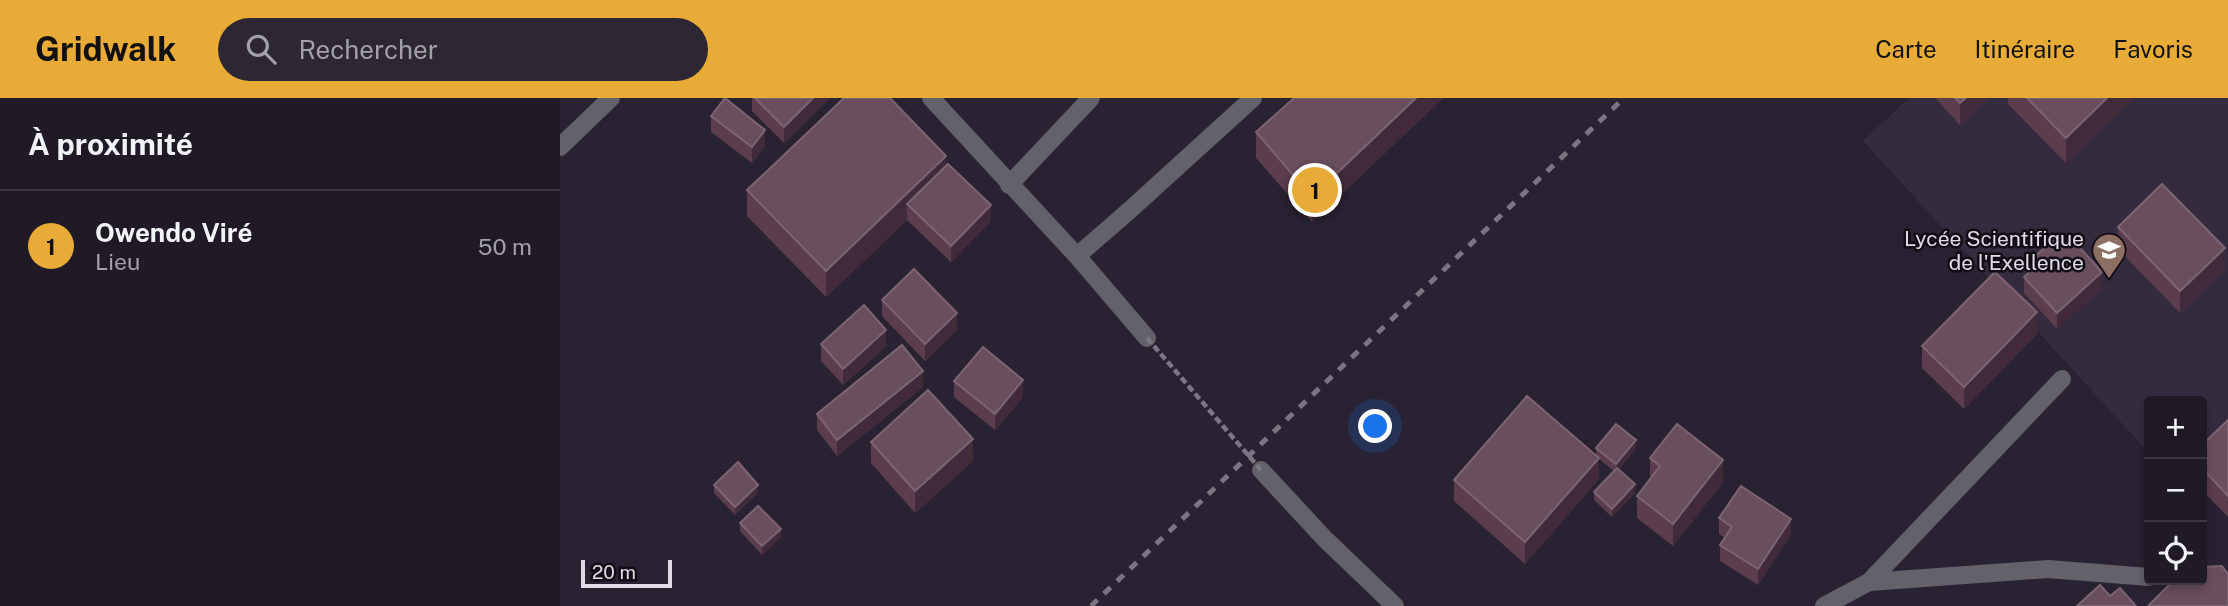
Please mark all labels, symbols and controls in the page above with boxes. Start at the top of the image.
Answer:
search box [218,18,708,81]
text: Gridwalk [35,30,176,68]
icon: search [242,30,280,68]
text: Rechercher [298,34,438,65]
text: Carte [1875,35,1937,63]
text: Itinéraire [1975,35,2075,63]
text: Favoris [2113,35,2193,63]
text: À proximité [28,126,193,162]
pin: 1 [1292,164,1338,216]
text: Owendo Viré [95,217,252,248]
place label: Lycée Scientifique de l'Exellence [1904,226,2084,275]
school or university icon: Lycée Scientifique de l'Exellence [2090,231,2128,280]
text: 1 [46,233,56,260]
text: 50 m [478,233,532,260]
text: Lieu [95,248,140,275]
map controls [2144,396,2207,585]
button: + [2144,396,2207,459]
your location [1358,409,1392,443]
button: − [2144,459,2207,522]
button: locate [2144,522,2207,585]
scale bar [581,557,672,589]
text: 20 m [592,561,636,583]

